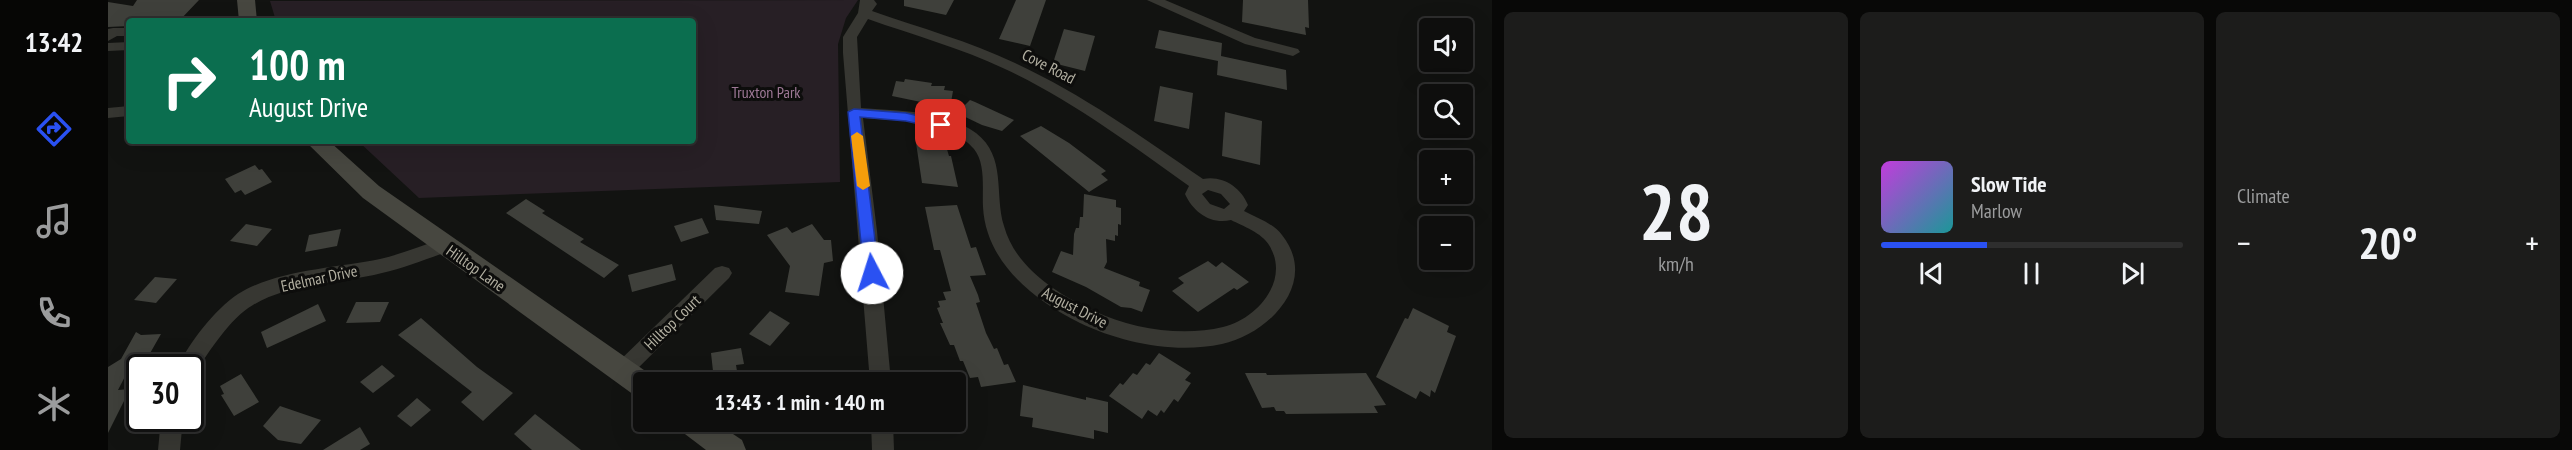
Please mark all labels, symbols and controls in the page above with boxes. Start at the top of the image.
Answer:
map controls [1419,18,1473,270]
button: sound [1419,18,1473,72]
text: 13:42 [25,25,83,59]
text: 100 m [249,37,346,92]
icon: right [150,42,228,120]
street label: Cove Road [1019,44,1079,88]
park label: Truxton Park [731,82,801,102]
button: search [1419,84,1473,138]
text: August Drive [249,90,368,124]
pin [915,99,966,150]
icon: directions [33,108,75,150]
icon: arrive [924,108,957,141]
button: + [1419,150,1473,204]
text: 28 [1639,161,1713,262]
text: Slow Tide [1971,170,2047,198]
text: Climate [2237,183,2290,209]
text: Marlow [1971,198,2022,224]
icon: music [33,200,75,242]
text: 20° [2358,213,2418,271]
button: − [1419,216,1473,270]
text: − [2237,221,2251,264]
text: + [2525,221,2539,264]
street label: Hilltop Lane [443,240,509,296]
position arrow [840,241,904,305]
text: km/h [1658,251,1694,277]
icon: previous [1915,257,1948,290]
icon: pause [2015,257,2048,290]
icon: next [2116,257,2149,290]
street label: Edelmar Drive [279,260,359,296]
street label: August Drive [1039,282,1111,332]
street label: Hilltop Court [640,290,705,354]
icon: phone [33,292,75,334]
speed limit sign: 30 [126,354,204,432]
icon: climate [33,383,75,425]
text: 13:43 · 1 min · 140 m [714,388,885,416]

